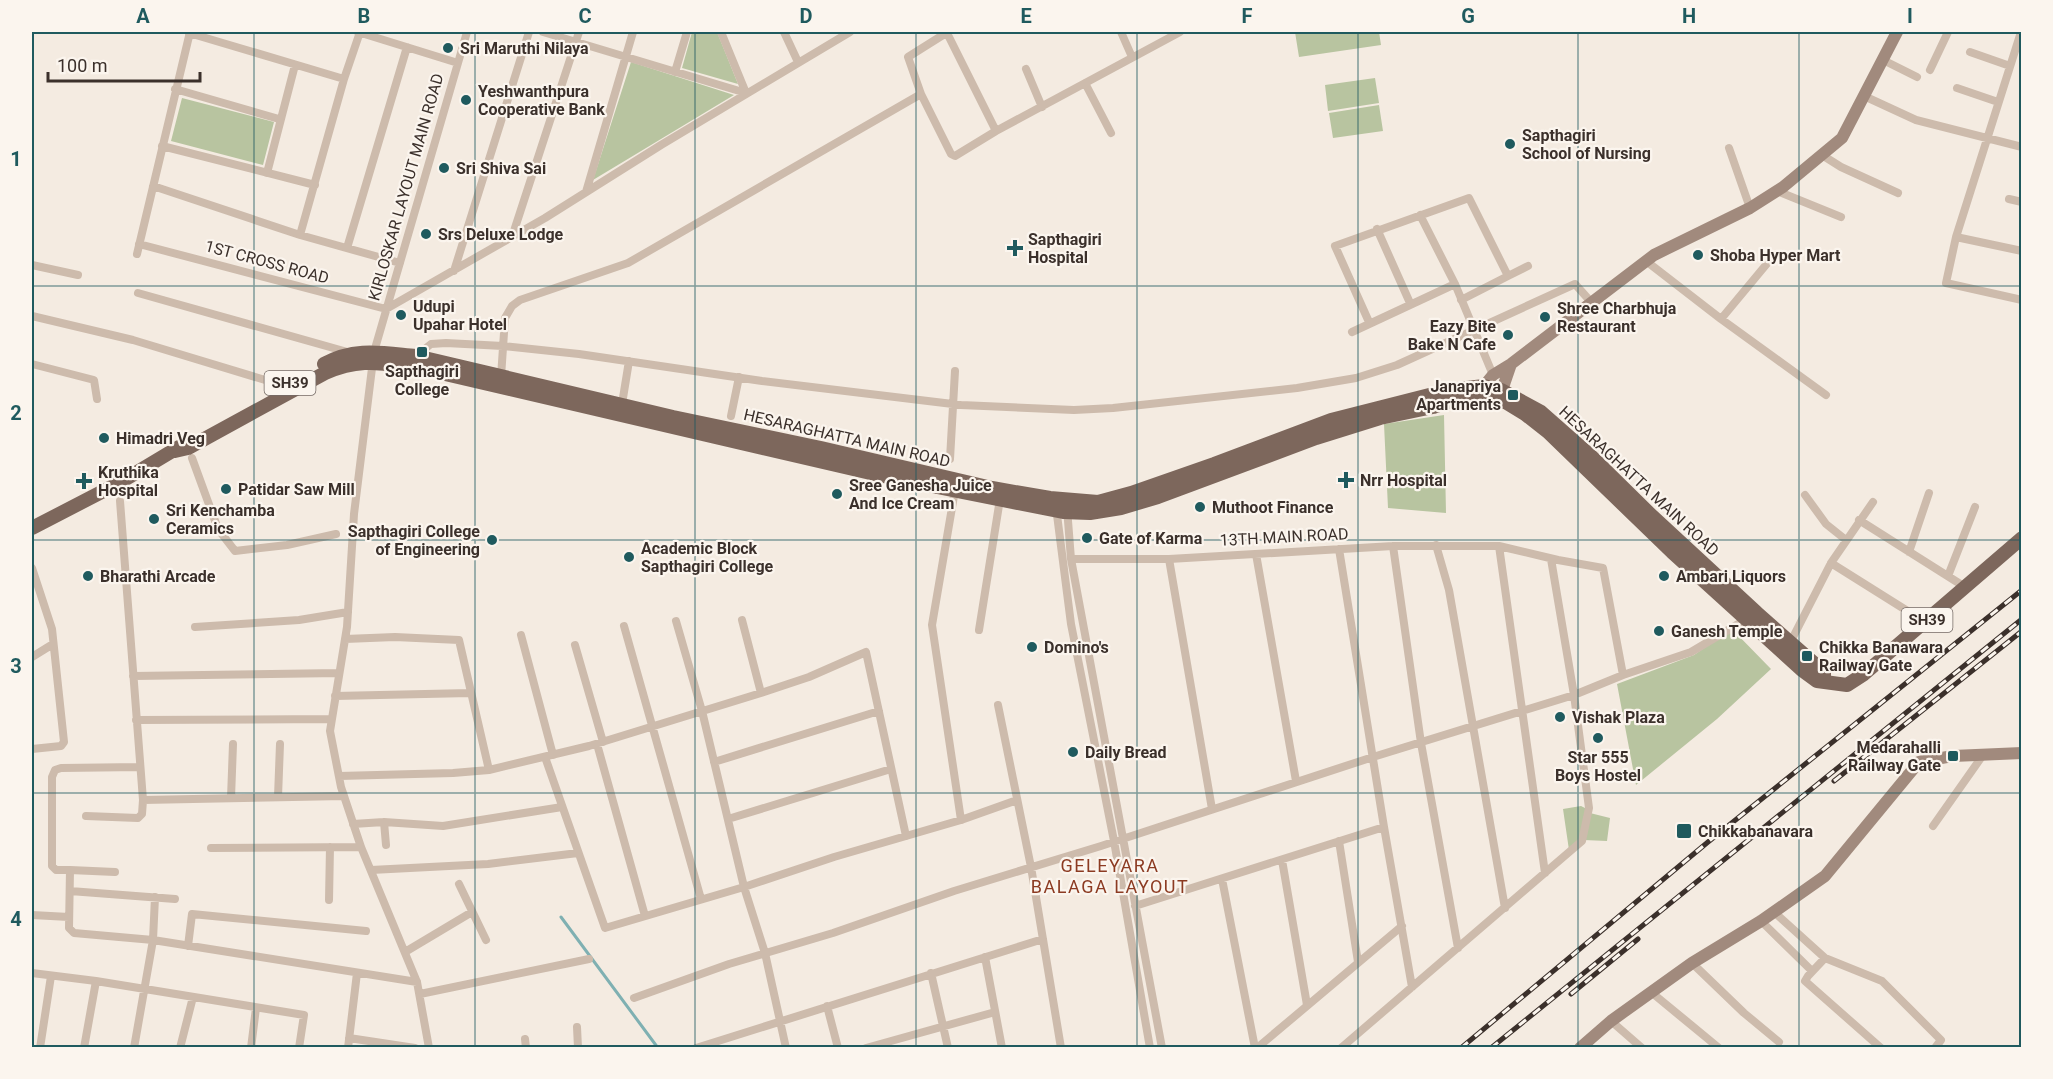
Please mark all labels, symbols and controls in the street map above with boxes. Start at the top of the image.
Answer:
text: A [136,4,150,28]
text: B [358,4,370,28]
text: C [578,4,592,28]
text: D [800,4,813,28]
text: E [1020,4,1032,28]
text: F [1242,4,1253,28]
text: G [1461,4,1475,28]
text: H [1682,4,1696,28]
text: I [1907,4,1913,28]
place label: Sri Maruthi Nilaya [460,39,589,58]
marker: Sri Maruthi Nilaya [441,41,455,55]
scale bar [48,45,200,83]
text: 100 m [57,55,108,76]
street label: KIRLOSKAR LAYOUT MAIN ROAD [364,71,448,303]
place label: Yeshwanthpura Cooperative Bank [478,82,605,119]
marker: Yeshwanthpura Cooperative Bank [459,93,473,107]
place label: Sapthagiri School of Nursing [1522,126,1651,163]
marker: Sapthagiri School of Nursing [1503,137,1517,151]
text: 1 [10,147,22,171]
place label: Sri Shiva Sai [456,159,546,178]
marker: Sri Shiva Sai [437,161,451,175]
place label: Srs Deluxe Lodge [438,225,564,244]
marker: Srs Deluxe Lodge [419,227,433,241]
place label: Sapthagiri Hospital [1028,230,1102,267]
street label: 1ST CROSS ROAD [203,236,331,288]
marker: Sapthagiri Hospital [1006,239,1024,257]
place label: Shoba Hyper Mart [1710,246,1841,265]
marker: Shoba Hyper Mart [1691,248,1705,262]
place label: Udupi Upahar Hotel [413,297,507,334]
place label: Shree Charbhuja Restaurant [1557,299,1677,336]
marker: Udupi Upahar Hotel [394,308,408,322]
marker: Shree Charbhuja Restaurant [1538,310,1552,324]
place label: Eazy Bite Bake N Cafe [1408,317,1496,354]
marker: Eazy Bite Bake N Cafe [1501,328,1515,342]
marker: Sapthagiri College [415,345,429,359]
place label: Sapthagiri College [385,362,459,399]
road number: SH39 [264,371,316,395]
place label: Janapriya Apartments [1416,377,1501,414]
marker: Janapriya Apartments [1506,388,1520,402]
text: 2 [10,401,22,425]
street label: HESARAGHATTA MAIN ROAD [1555,402,1723,560]
street label: HESARAGHATTA MAIN ROAD [742,405,952,471]
place label: Himadri Veg [116,429,205,448]
marker: Himadri Veg [97,431,111,445]
place label: Kruthika Hospital [98,463,159,500]
marker: Nrr Hospital [1337,471,1355,489]
place label: Nrr Hospital [1360,471,1447,490]
marker: Kruthika Hospital [75,472,93,490]
place label: Sree Ganesha Juice And Ice Cream [849,476,992,513]
place label: Patidar Saw Mill [238,480,355,499]
marker: Patidar Saw Mill [219,482,233,496]
marker: Sree Ganesha Juice And Ice Cream [830,487,844,501]
place label: Muthoot Finance [1212,498,1334,517]
marker: Muthoot Finance [1193,500,1207,514]
place label: Sri Kenchamba Ceramics [166,501,275,538]
marker: Sri Kenchamba Ceramics [147,512,161,526]
place label: Sapthagiri College of Engineering [348,522,480,559]
street label: 13TH MAIN ROAD [1219,524,1349,550]
place label: Gate of Karma [1099,529,1203,548]
marker: Gate of Karma [1080,531,1094,545]
marker: Sapthagiri College of Engineering [485,533,499,547]
place label: Academic Block Sapthagiri College [641,539,774,576]
marker: Academic Block Sapthagiri College [622,550,636,564]
place label: Bharathi Arcade [100,567,216,586]
place label: Ambari Liquors [1676,567,1786,586]
marker: Bharathi Arcade [81,569,95,583]
marker: Ambari Liquors [1657,569,1671,583]
road number: SH39 [1902,608,1952,632]
place label: Ganesh Temple [1671,622,1783,641]
marker: Ganesh Temple [1652,624,1666,638]
place label: Domino's [1044,638,1109,657]
place label: Chikka Banawara Railway Gate [1819,638,1944,675]
marker: Domino's [1025,640,1039,654]
marker: Chikka Banawara Railway Gate [1800,649,1814,663]
text: 3 [10,654,22,678]
place label: Vishak Plaza [1572,708,1665,727]
marker: Vishak Plaza [1553,710,1567,724]
marker: Star 555 Boys Hostel [1591,731,1605,745]
place label: Medarahalli Railway Gate [1848,738,1941,775]
place label: Daily Bread [1085,743,1167,762]
marker: Daily Bread [1066,745,1080,759]
place label: Star 555 Boys Hostel [1555,748,1641,785]
marker: Medarahalli Railway Gate [1946,749,1960,763]
marker: Chikkabanavara [1675,822,1693,840]
place label: Chikkabanavara [1698,822,1813,841]
district label: GELEYARA BALAGA LAYOUT [1031,855,1189,897]
text: 4 [10,907,22,931]

